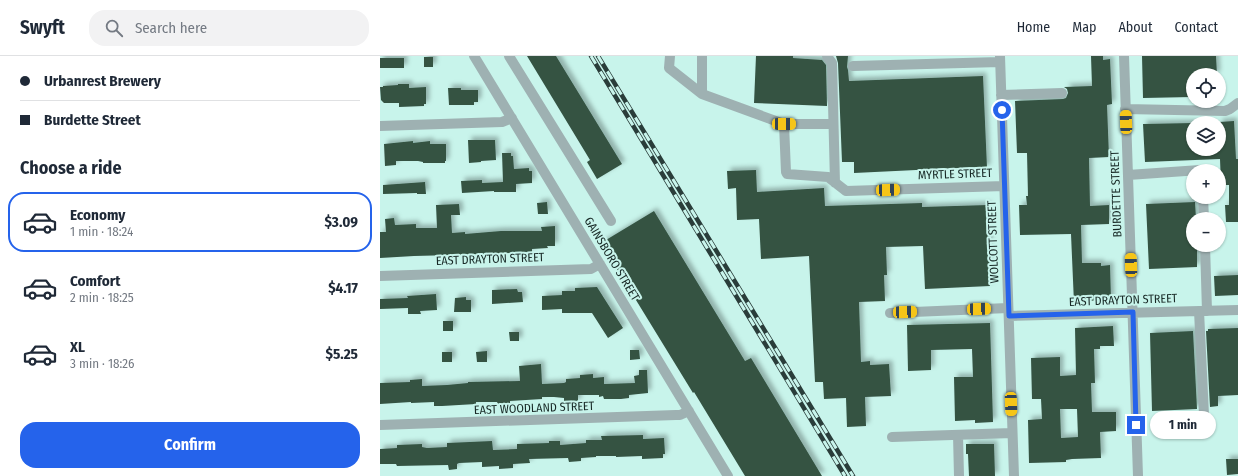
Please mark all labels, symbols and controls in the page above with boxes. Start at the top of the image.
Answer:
search box [89,10,369,46]
text: Swyft [20,16,65,39]
icon: search [103,17,125,39]
text: Search here [135,19,207,37]
text: Home [1017,19,1050,36]
text: Map [1072,19,1096,36]
text: About [1118,19,1153,36]
text: Contact [1175,19,1218,36]
map controls [1186,68,1226,252]
button: locate [1186,68,1226,108]
text: Urbanrest Brewery [44,72,161,90]
route start [993,101,1011,119]
car [1120,110,1132,134]
text: Burdette Street [44,111,141,129]
button: layers [1186,116,1226,156]
car [772,118,796,130]
street label: BURDETTE STREET [1107,150,1125,238]
text: Choose a ride [20,157,122,179]
button: + [1186,164,1226,204]
street label: MYRTLE STREET [918,166,993,182]
car [876,184,900,196]
street label: WOLCOTT STREET [985,200,1001,284]
icon: car [22,204,58,240]
text: Economy [70,206,125,224]
button: − [1186,212,1226,252]
text: $3.09 [324,213,358,231]
street label: GAINSBORO STREET [582,215,643,304]
text: 1 min · 18:24 [70,224,133,239]
street label: EAST DRAYTON STREET [435,250,545,268]
car [1125,253,1137,277]
icon: car [22,270,58,306]
text: Comfort [70,272,121,290]
text: $4.17 [328,279,358,297]
text: 2 min · 18:25 [70,290,134,305]
street label: EAST DRAYTON STREET [1068,291,1178,309]
car [967,303,991,315]
car [893,306,917,318]
icon: car [22,336,58,372]
text: XL [70,338,85,356]
text: $5.25 [325,345,358,363]
text: 3 min · 18:26 [70,356,134,371]
car [1005,392,1017,416]
street label: EAST WOODLAND STREET [474,399,595,417]
callout: 1 min [1150,411,1216,439]
route end [1127,416,1145,434]
text: 1 min [1169,417,1197,432]
button: Confirm [20,422,360,468]

